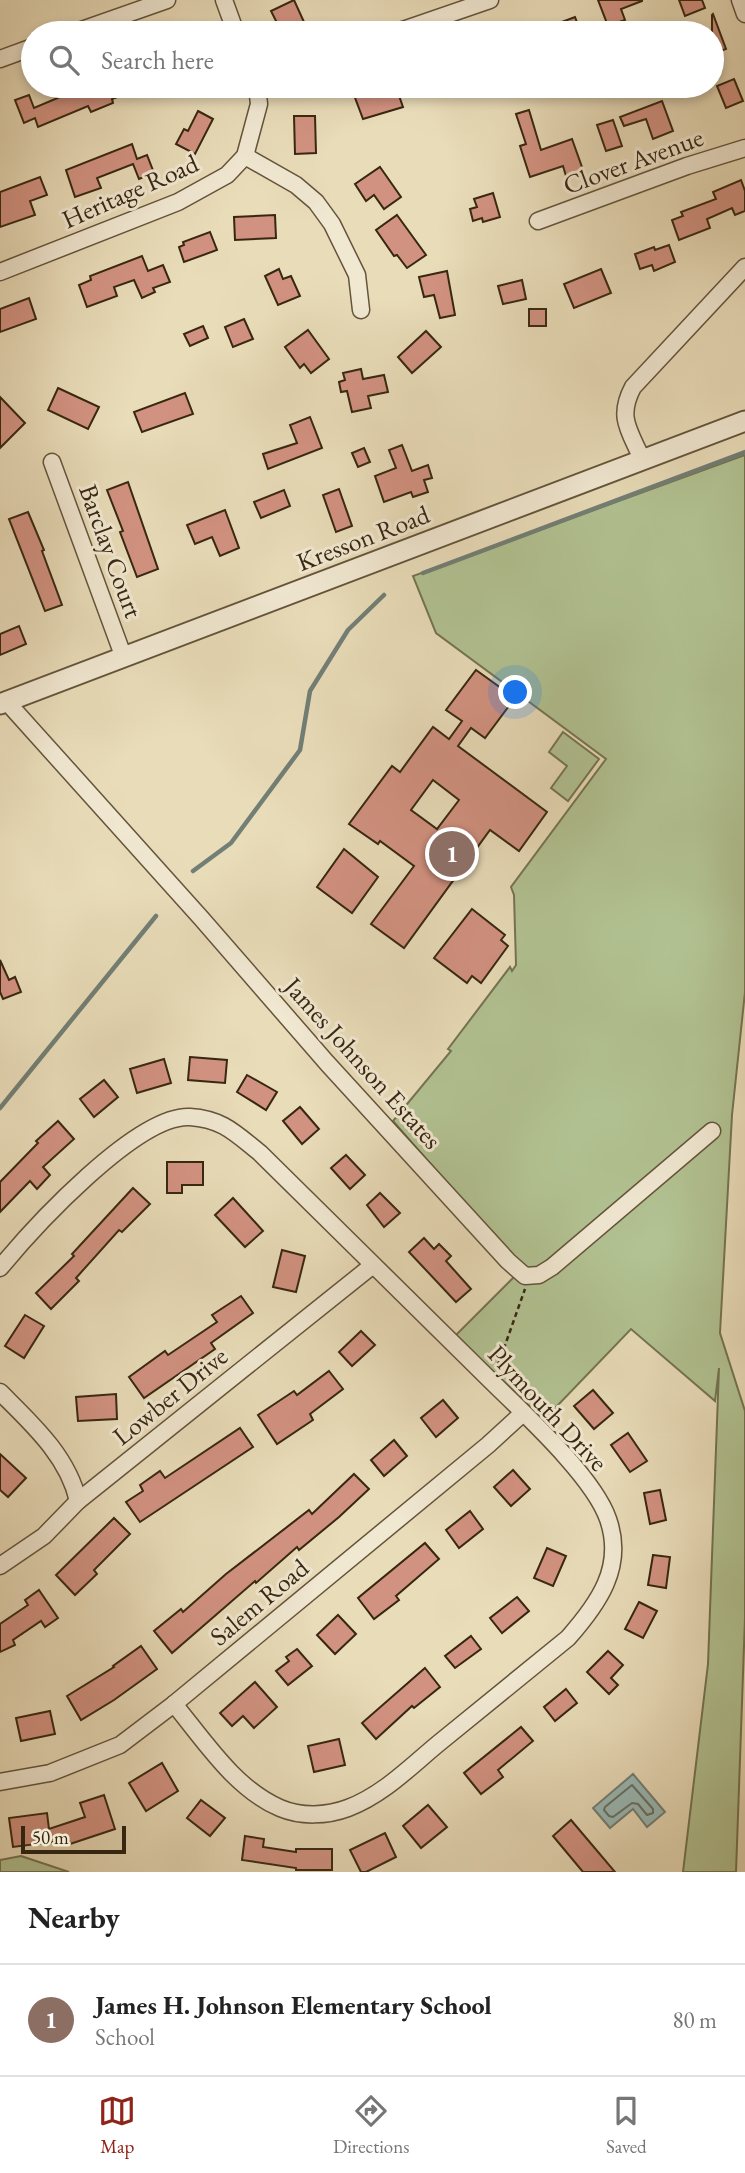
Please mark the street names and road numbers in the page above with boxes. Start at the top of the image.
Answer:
street label: Clover Avenue [558,120,708,202]
street label: Heritage Road [56,145,204,236]
street label: Barclay Court [71,480,151,622]
street label: Kresson Road [292,497,435,579]
street label: James Johnson Estates [275,968,449,1156]
street label: Plymouth Drive [481,1338,615,1478]
street label: Lowber Drive [106,1339,234,1453]
street label: Salem Road [203,1550,316,1653]

